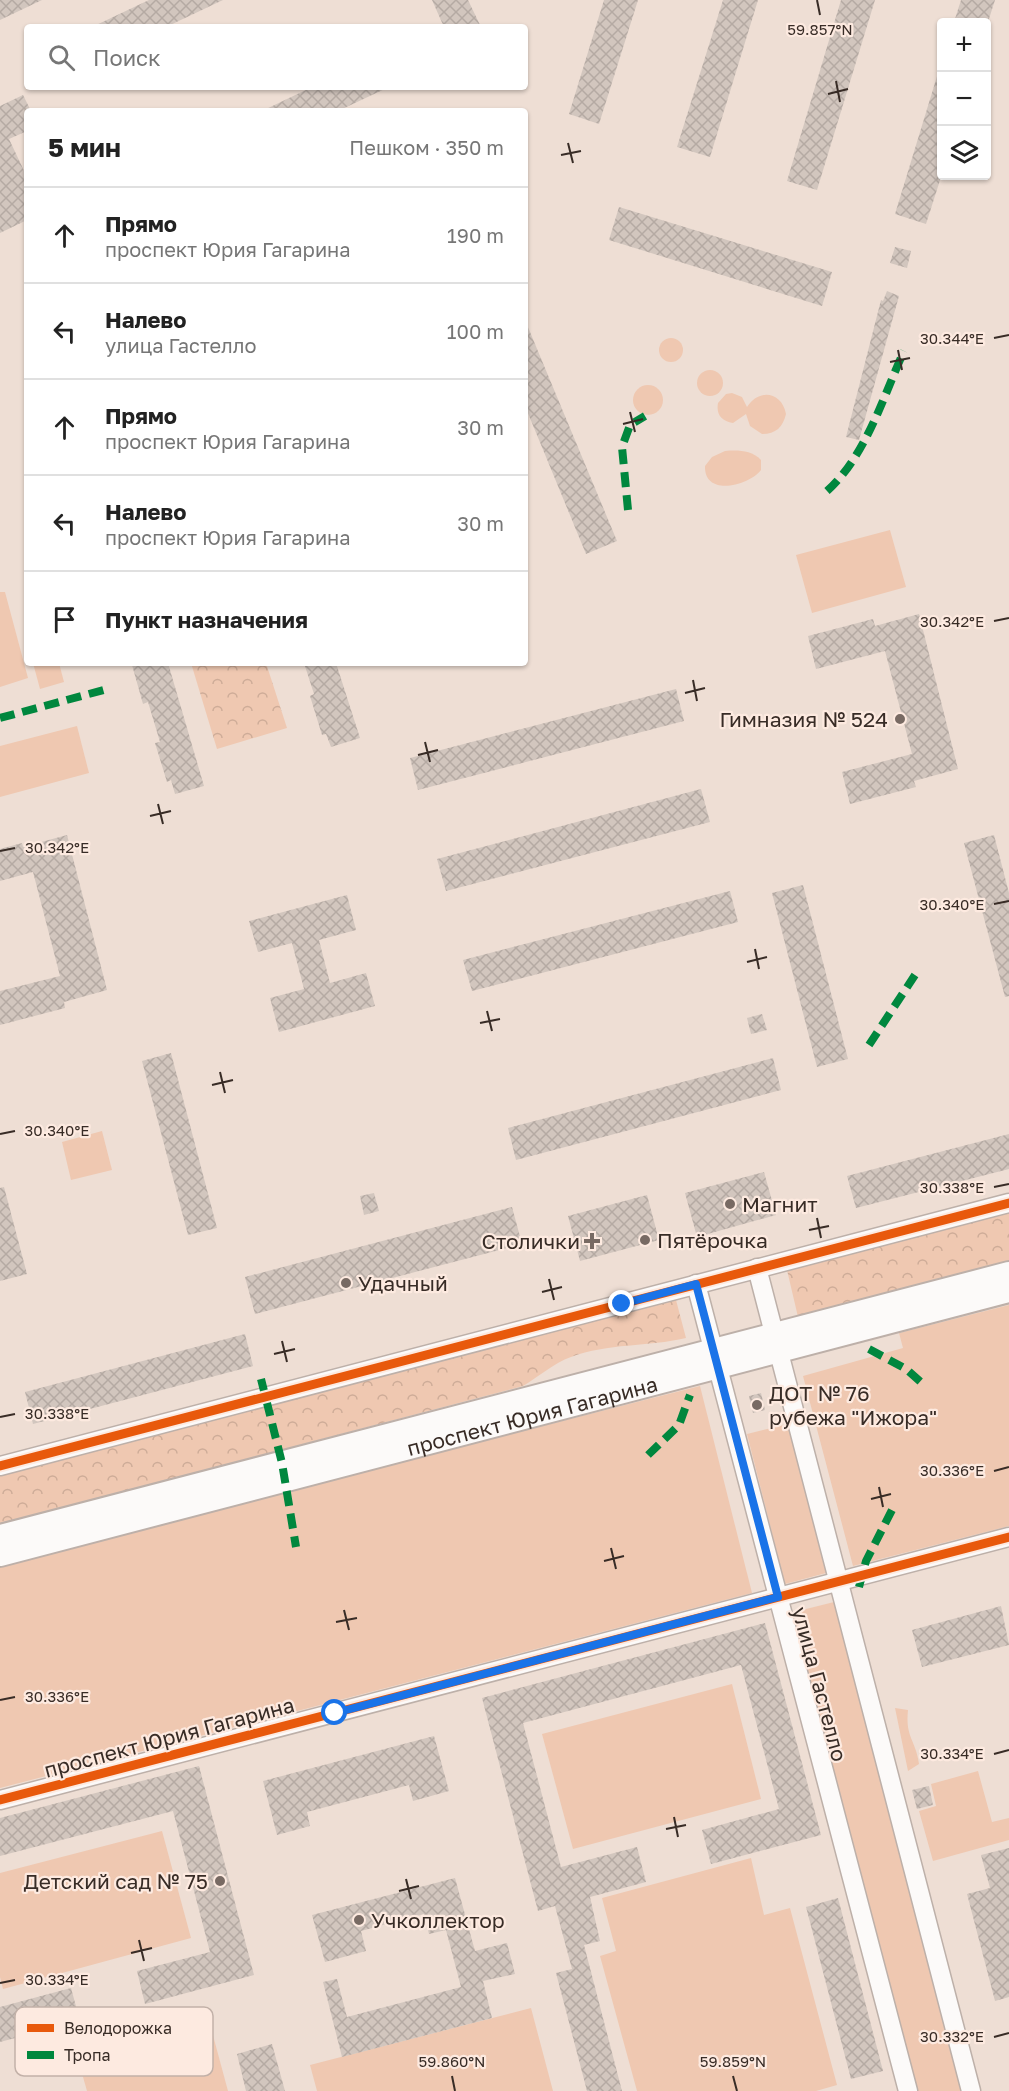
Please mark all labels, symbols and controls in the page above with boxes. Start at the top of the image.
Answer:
map controls [937,18,991,180]
button: + [937,18,991,72]
text: 59.857°N [787,20,853,38]
search box [24,24,528,90]
icon: search [45,41,78,74]
text: Поиск [93,44,161,71]
button: − [937,72,991,126]
button: layers [937,126,991,180]
text: 5 мин [48,132,121,163]
text: Пешком · 350 m [349,135,504,159]
text: Прямо [105,210,177,237]
icon: ahead [48,219,81,252]
text: 190 m [447,223,504,247]
text: проспект Юрия Гагарина [105,237,351,261]
text: Налево [105,306,187,333]
icon: left [48,315,81,348]
text: 100 m [447,319,504,343]
text: 30.344°E [920,329,984,347]
text: улица Гастелло [105,333,256,357]
text: Прямо [105,402,177,429]
icon: ahead [48,411,81,444]
text: 30 m [457,415,504,439]
text: проспект Юрия Гагарина [105,429,351,453]
text: Налево [105,498,187,525]
icon: left [48,507,81,540]
text: 30 m [457,511,504,535]
text: проспект Юрия Гагарина [105,525,351,549]
icon: arrive [48,603,81,636]
text: Пункт назначения [105,606,308,633]
text: 30.342°E [920,612,984,630]
place label: Гимназия № 524 [719,706,888,732]
marker: Гимназия № 524 [893,712,907,726]
text: 30.342°E [25,838,89,856]
text: 30.340°E [920,895,984,913]
text: 30.340°E [25,1121,89,1139]
text: 30.338°E [920,1178,984,1196]
place label: Магнит [742,1191,818,1217]
marker: Магнит [723,1197,737,1211]
place label: Пятёрочка [657,1227,768,1253]
place label: Столички [482,1228,580,1254]
marker: Пятёрочка [638,1233,652,1247]
marker: Столички [585,1234,599,1248]
place label: Удачный [358,1270,448,1296]
marker: Удачный [339,1276,353,1290]
route end [608,1290,634,1316]
street label: проспект Юрия Гагарина [404,1371,660,1461]
place label: ДОТ № 76 рубежа "Ижора" [769,1380,937,1430]
marker: ДОТ № 76 рубежа "Ижора" [750,1398,764,1412]
text: 30.338°E [25,1404,89,1422]
text: 30.336°E [920,1461,984,1479]
street label: улица Гастелло [787,1604,853,1764]
text: 30.336°E [25,1687,89,1705]
street label: проспект Юрия Гагарина [41,1691,297,1783]
route start [321,1699,347,1725]
text: 30.334°E [920,1744,984,1762]
place label: Детский сад № 75 [24,1868,208,1894]
marker: Детский сад № 75 [213,1874,227,1888]
place label: Учколлектор [371,1907,505,1933]
marker: Учколлектор [352,1913,366,1927]
text: 30.334°E [25,1970,89,1988]
legend [15,2007,213,2076]
text: Велодорожка [64,2018,172,2038]
text: 30.332°E [920,2027,984,2045]
text: Тропа [64,2045,111,2065]
text: 59.860°N [418,2052,486,2070]
text: 59.859°N [700,2052,766,2070]

